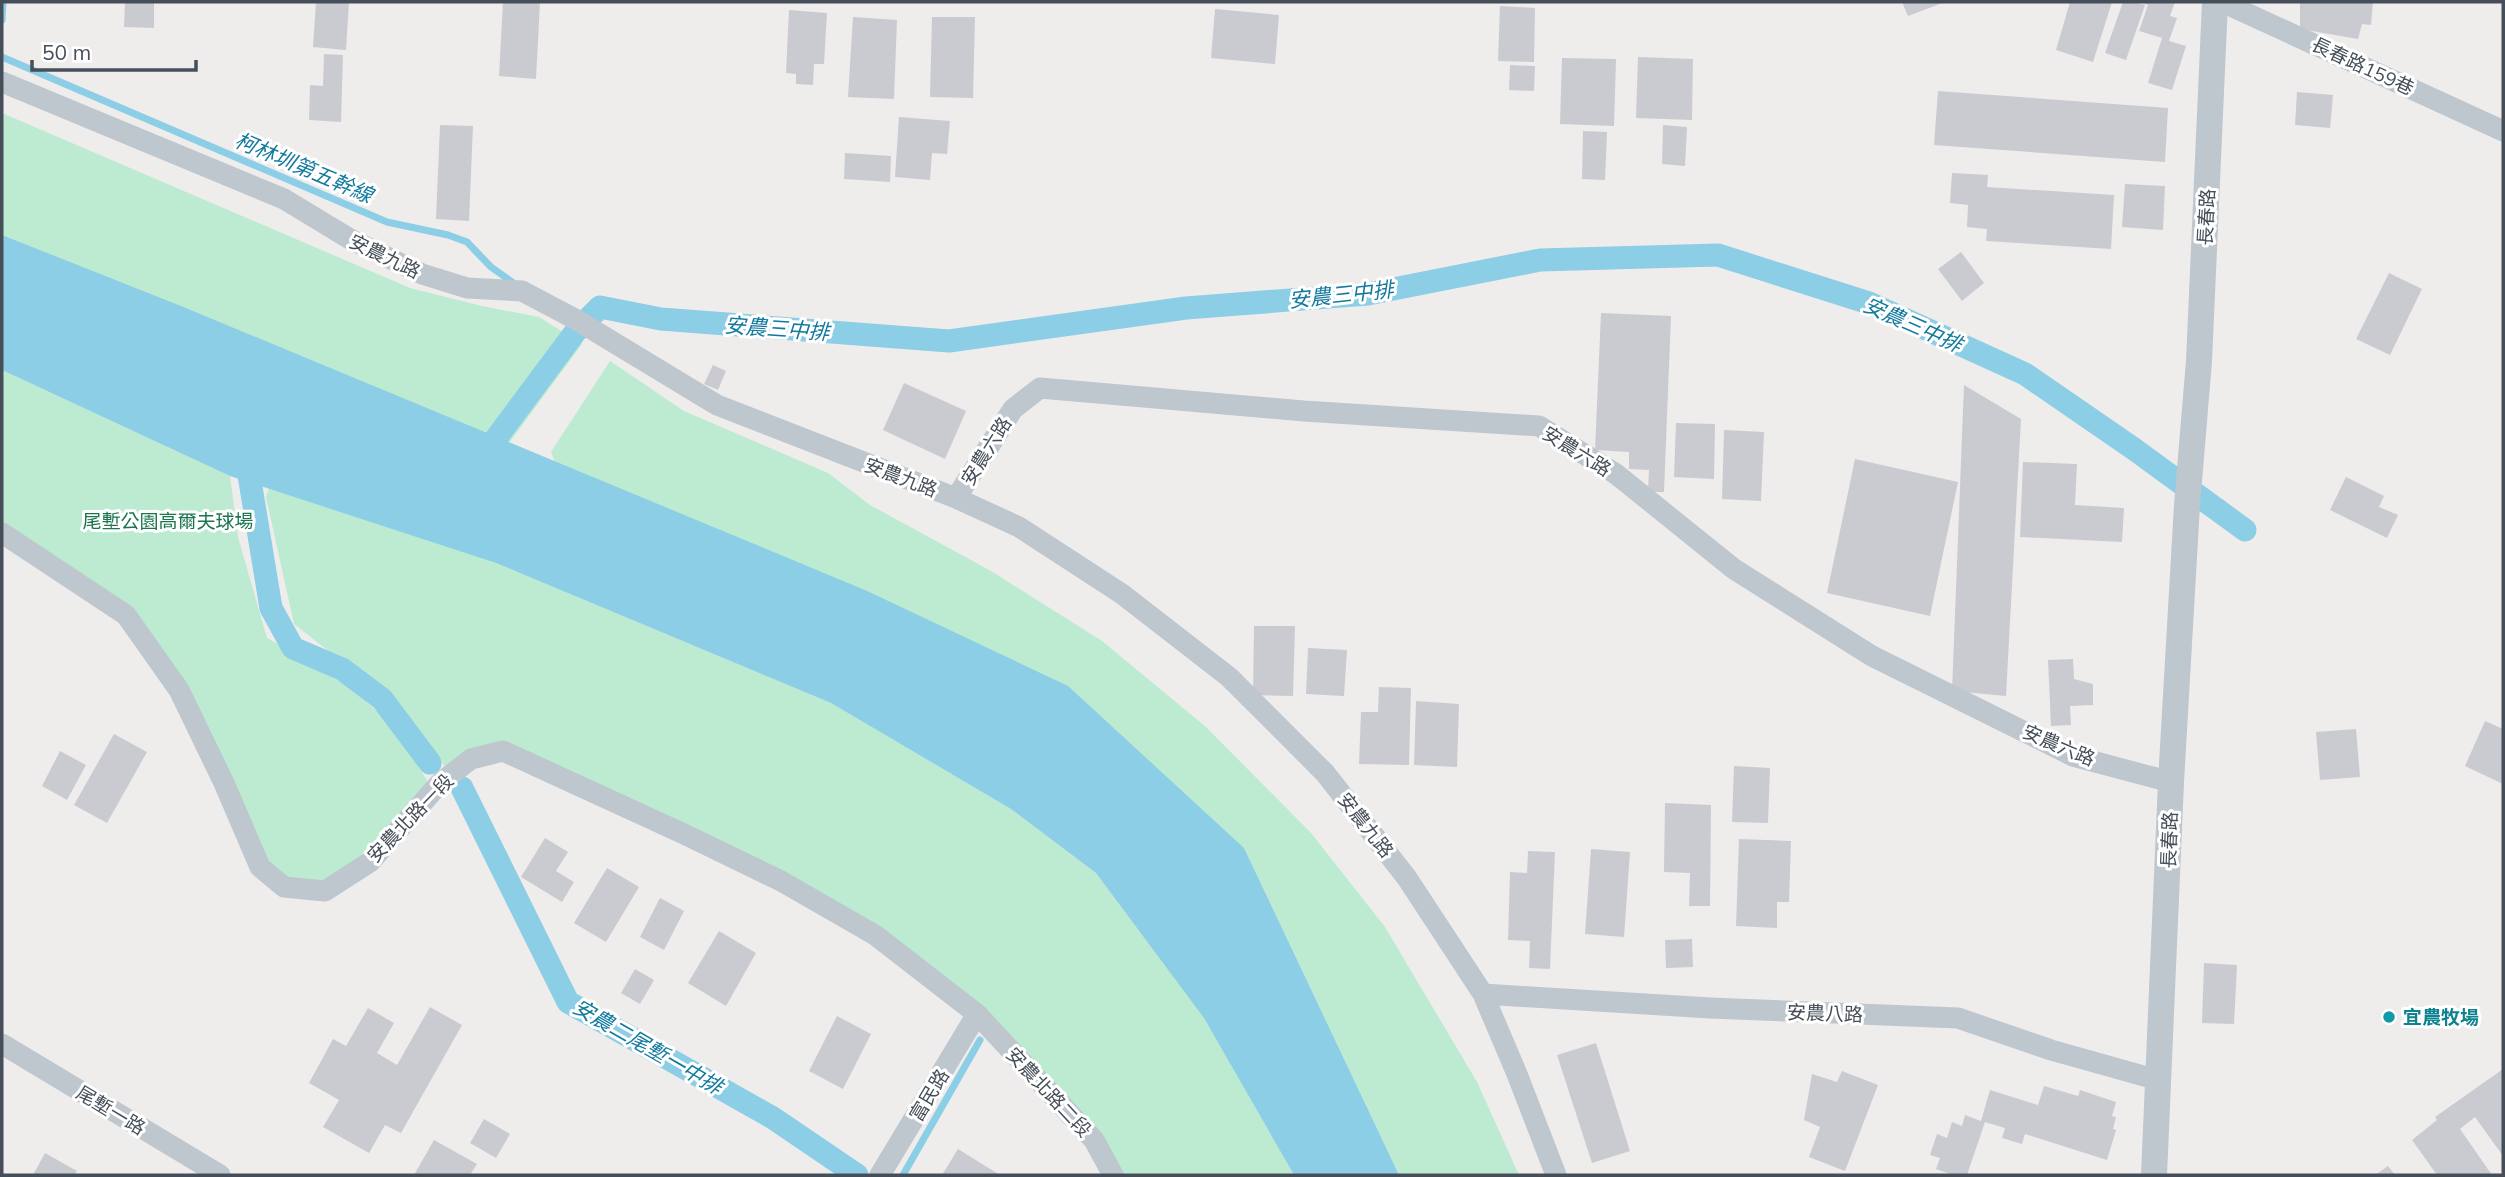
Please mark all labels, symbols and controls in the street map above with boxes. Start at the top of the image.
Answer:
scale bar [32,28,196,72]
street label: 長春路159巷 [2308,32,2418,100]
text: 50 m [42,39,91,65]
water label: 柯林圳第五幹線 [231,126,379,208]
street label: 長春路 [2193,188,2219,246]
street label: 安農九路 [346,229,424,283]
water label: 安農三中排 [1287,275,1398,312]
water label: 安農三中排 [1860,291,1969,358]
water label: 安農三中排 [724,311,833,345]
street label: 安農六路 [956,412,1016,490]
street label: 安農六路 [1538,421,1616,481]
street label: 安農九路 [861,452,941,502]
park label: 尾塹公園高爾夫球場 [82,509,254,533]
street label: 安農六路 [2019,719,2099,771]
street label: 安農北路一段 [362,769,458,867]
street label: 安農九路 [1333,788,1399,862]
street label: 長春路 [2156,811,2182,869]
water label: 安農二尾塹一中排 [569,993,730,1101]
street label: 安農八路 [1787,1000,1863,1026]
place label: 宜農牧場 [2403,1005,2479,1029]
marker: 宜農牧場 [2381,1009,2397,1025]
street label: 安農北路二段 [1001,1042,1097,1142]
street label: 富民路 [904,1064,954,1126]
street label: 尾塹一路 [72,1080,150,1140]

